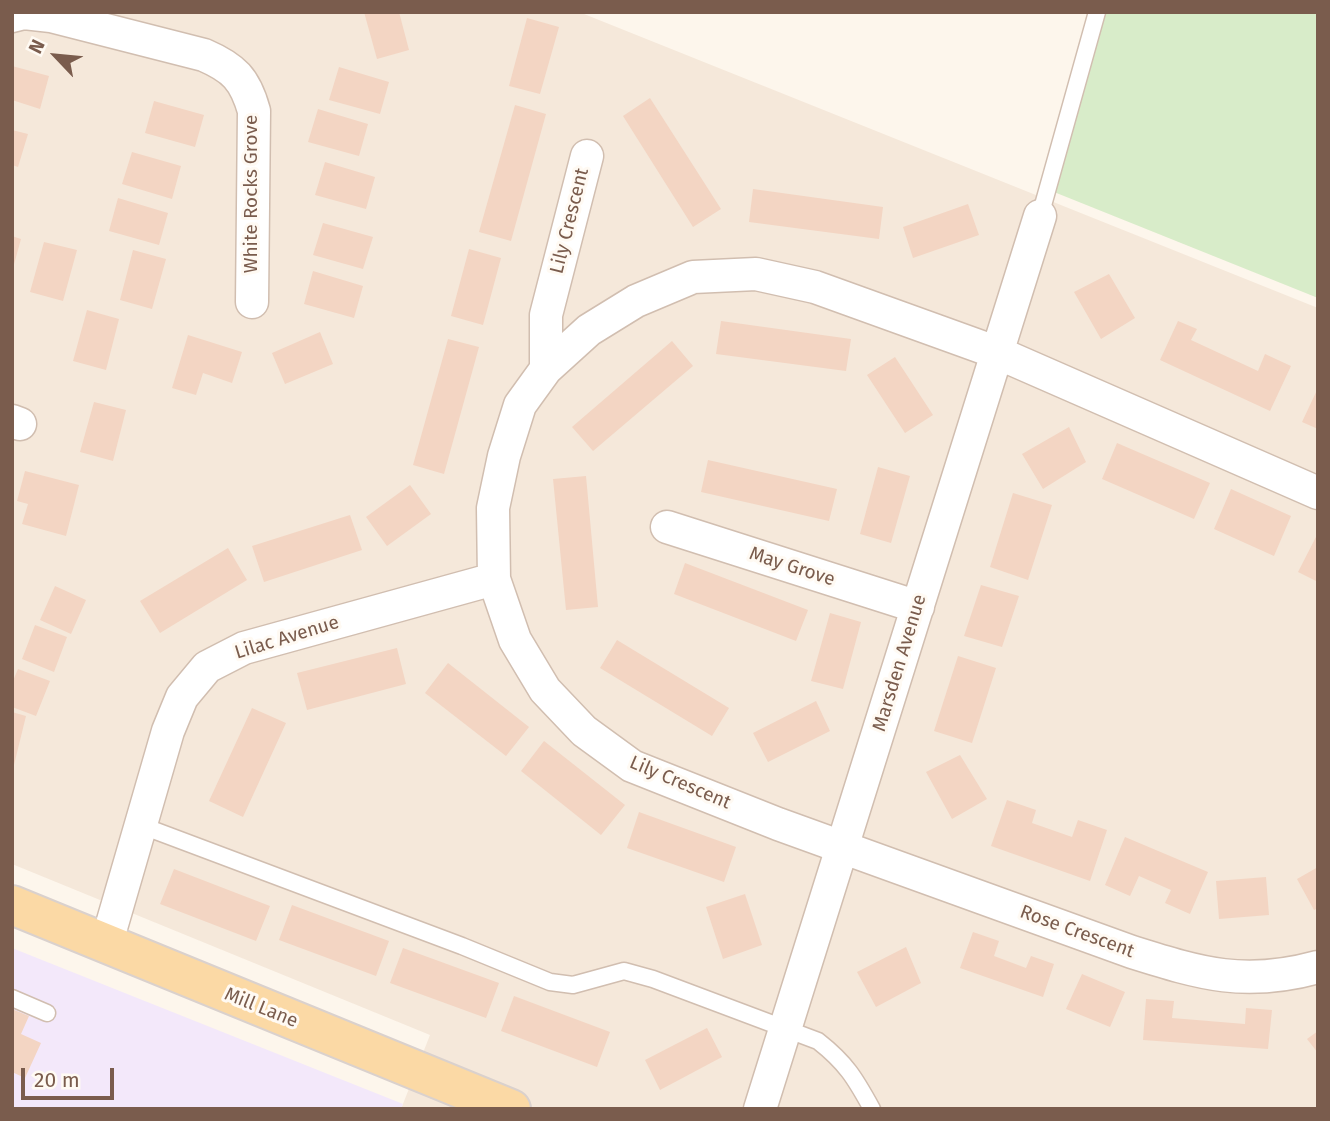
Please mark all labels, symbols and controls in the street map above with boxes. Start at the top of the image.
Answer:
north arrow [21,21,91,91]
text: N [24,36,50,57]
street label: White Rocks Grove [241,115,263,273]
street label: Lily Crescent [546,166,594,276]
street label: May Grove [746,542,838,592]
street label: Marsden Avenue [868,592,932,734]
street label: Lilac Avenue [232,611,342,665]
street label: Lily Crescent [626,751,734,815]
street label: Rose Crescent [1017,901,1137,963]
street label: Mill Lane [221,983,301,1033]
scale bar [24,1054,117,1098]
text: 20 m [34,1067,80,1093]

